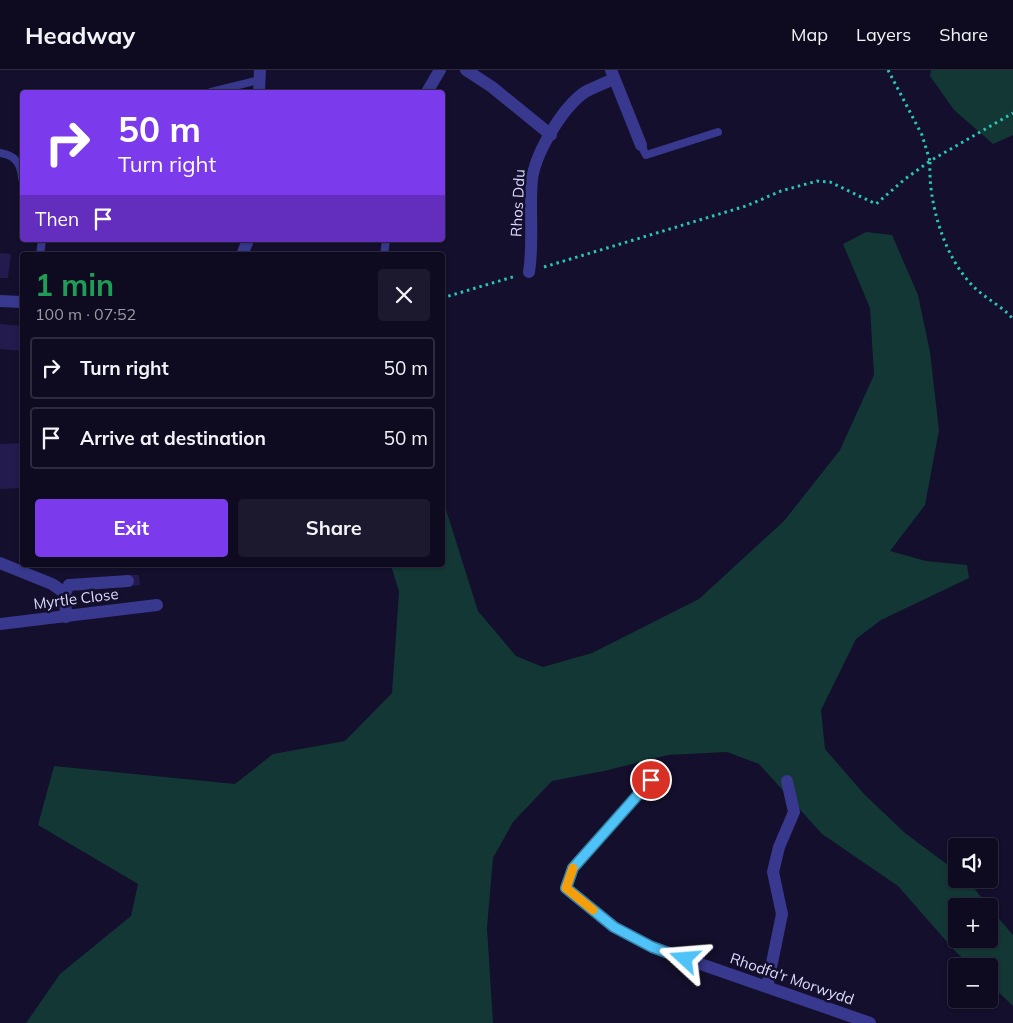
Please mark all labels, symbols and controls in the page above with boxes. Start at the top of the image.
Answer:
text: Headway [25,20,135,50]
text: Map [791,23,828,46]
text: Layers [856,23,911,46]
text: Share [939,23,988,46]
text: 50 m [118,107,201,151]
icon: right [35,110,100,175]
text: Turn right [118,150,216,178]
street label: Rhos Ddu [506,169,529,237]
icon: arrive [89,205,117,233]
text: Then [35,207,79,231]
text: 1 min [35,266,114,304]
button: close [378,269,430,321]
text: 100 m · 07:52 [35,304,136,324]
icon: right [37,354,65,382]
text: Turn right [80,356,169,380]
text: 50 m [384,356,428,380]
icon: arrive [37,424,65,452]
text: Arrive at destination [80,426,266,450]
text: 50 m [384,426,428,450]
button: Exit [35,499,228,557]
button: Share [238,499,430,557]
street label: Myrtle Close [32,584,120,613]
pin [630,759,672,801]
icon: arrive [637,766,665,794]
map controls [948,838,998,1008]
button: sound [948,838,998,888]
button: + [948,898,998,948]
position arrow [658,932,710,984]
street label: Rhodfa'r Morwydd [728,948,857,1009]
button: − [948,958,998,1008]

